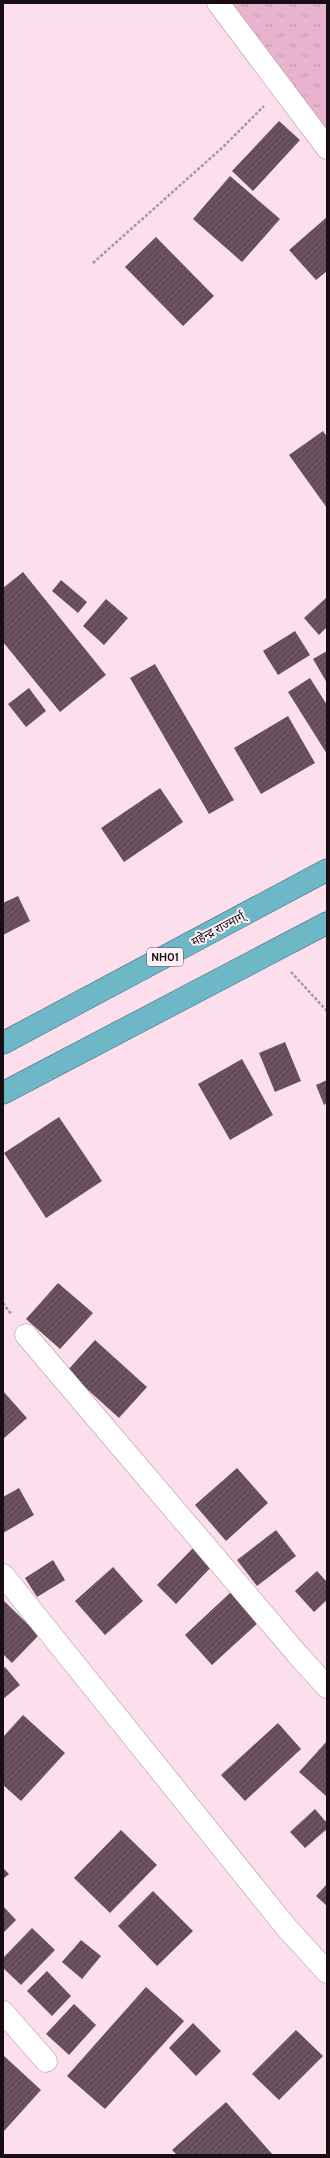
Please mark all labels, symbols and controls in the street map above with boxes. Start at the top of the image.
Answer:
street label: महेन्द्र राज्मार्ग् [189,907,249,949]
road number: NH01 [147,948,183,966]

